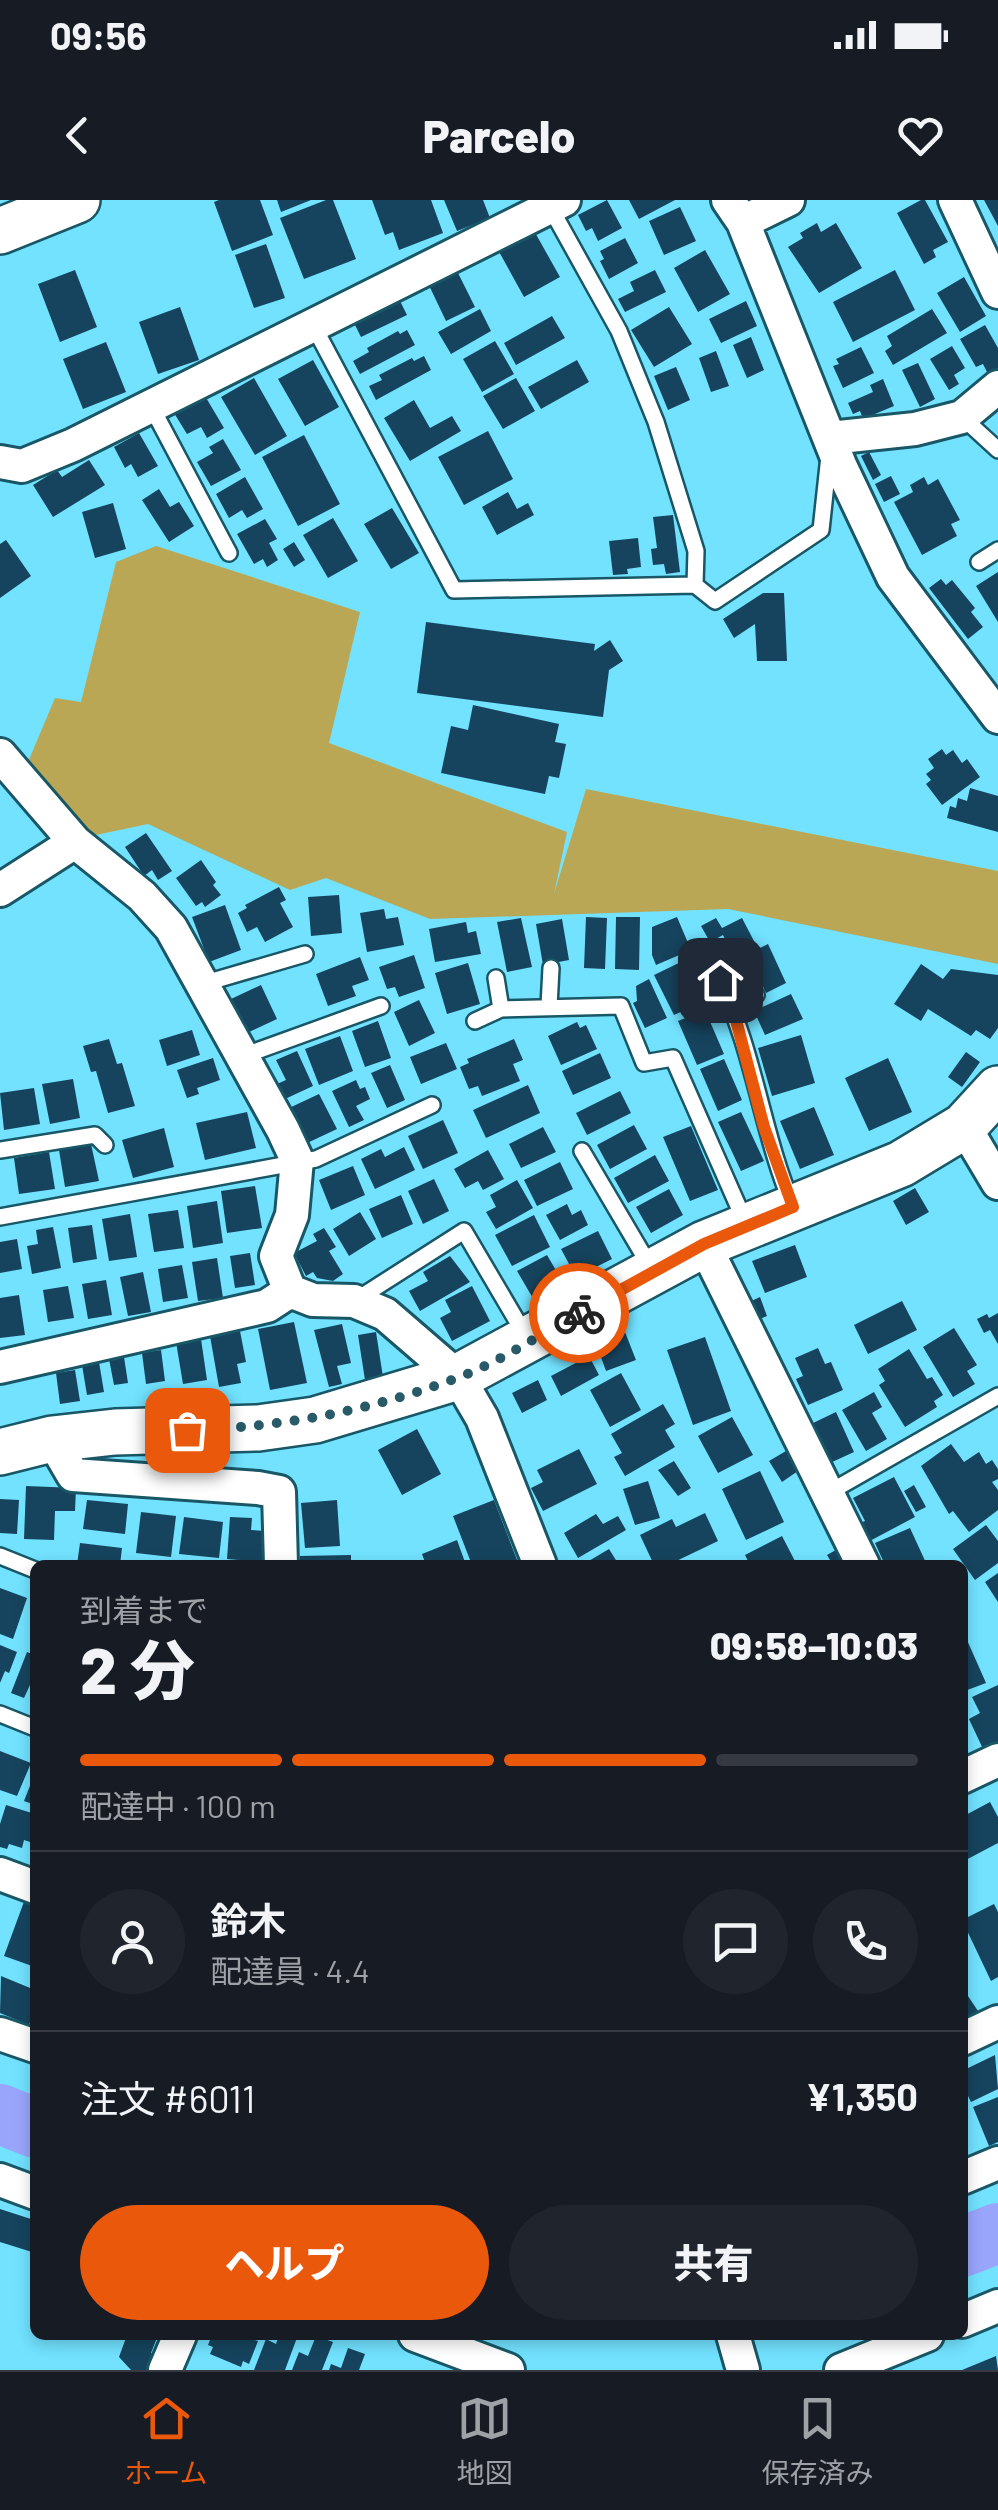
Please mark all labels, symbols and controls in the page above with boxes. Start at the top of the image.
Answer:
text: 09:56 [50,12,147,58]
icon: back [50,108,105,163]
text: Parcelo [423,108,575,162]
icon: heart [893,108,948,163]
pin [678,938,763,1023]
icon: home [693,953,748,1008]
courier [529,1263,629,1363]
icon: bike [552,1286,607,1341]
pin [145,1388,230,1473]
icon: bag [160,1403,215,1458]
text: 到着まで [80,1590,208,1628]
text: 09:58–10:03 [710,1622,918,1668]
text: 2 分 [80,1629,195,1707]
text: 配達中 · 100 m [80,1786,276,1824]
button: person [80,1889,185,1994]
button: chat [683,1889,788,1994]
button: phone [813,1889,918,1994]
text: 鈴木 [210,1897,286,1943]
text: 配達員 · 4.4 [210,1951,370,1989]
text: ¥1,350 [806,2073,918,2119]
text: 注文 #6011 [80,2075,255,2121]
button: ヘルプ [80,2205,489,2320]
button: 共有 [509,2205,918,2320]
tab: ホーム [124,2391,208,2491]
tab: 地図 [457,2391,513,2491]
tab: 保存済み [761,2391,874,2491]

